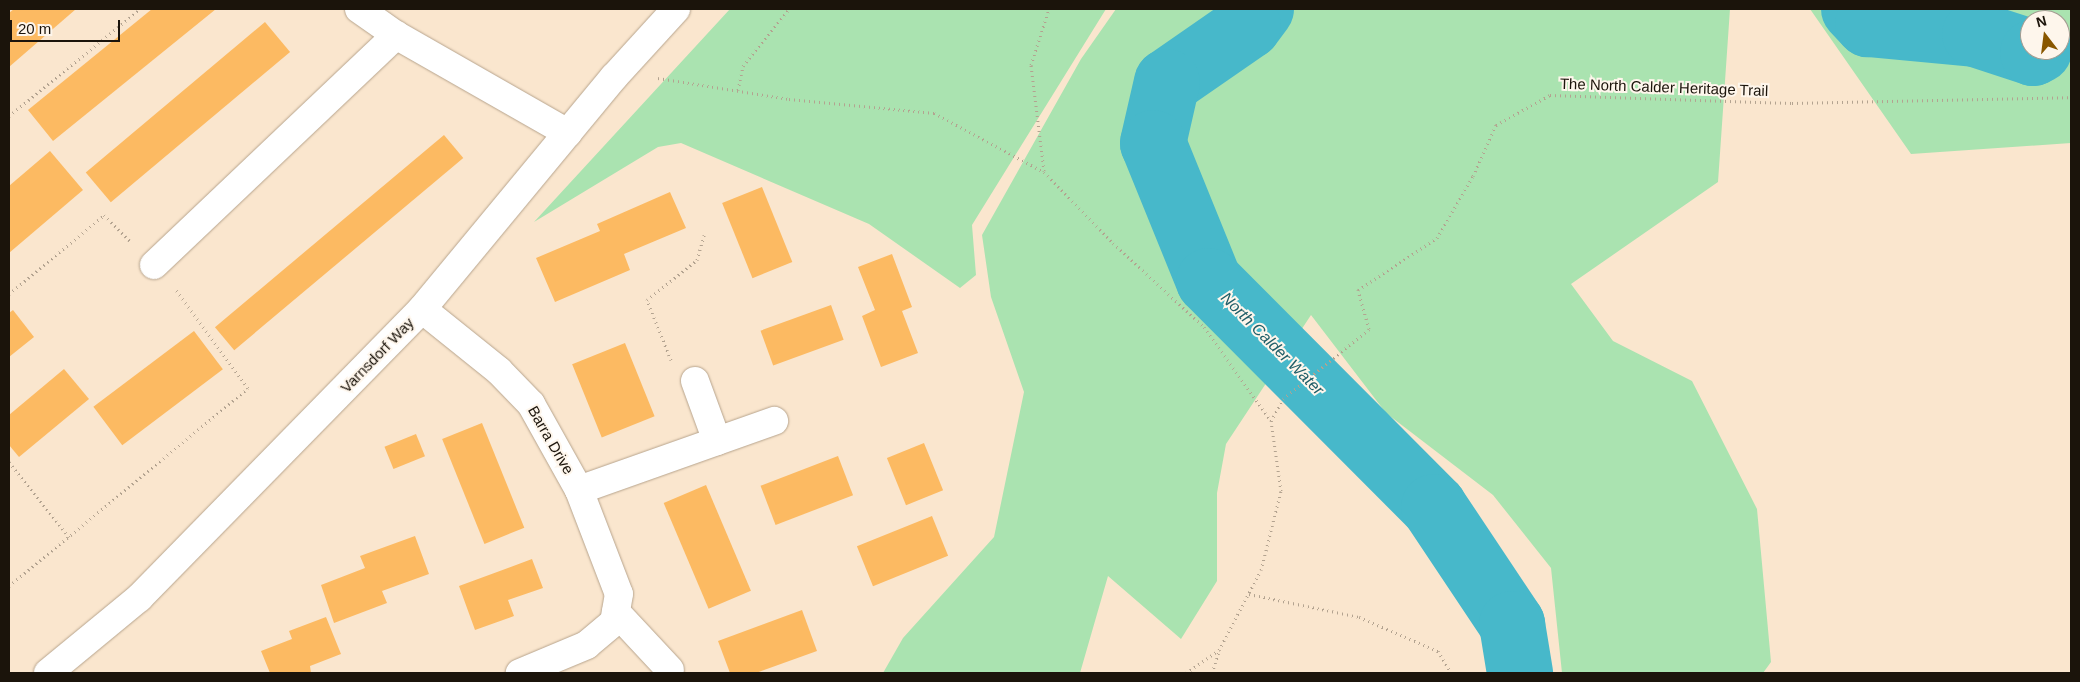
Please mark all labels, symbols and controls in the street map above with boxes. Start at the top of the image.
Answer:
scale bar [12,10,122,42]
north arrow [2020,10,2070,60]
text: N [2034,12,2048,31]
text: 20 m [18,20,51,37]
street label: The North Calder Heritage Trail [1559,74,1769,100]
water label: North Calder Water [1217,289,1327,399]
street label: Varnsdorf Way [337,314,417,396]
street label: Barra Drive [524,403,578,477]

